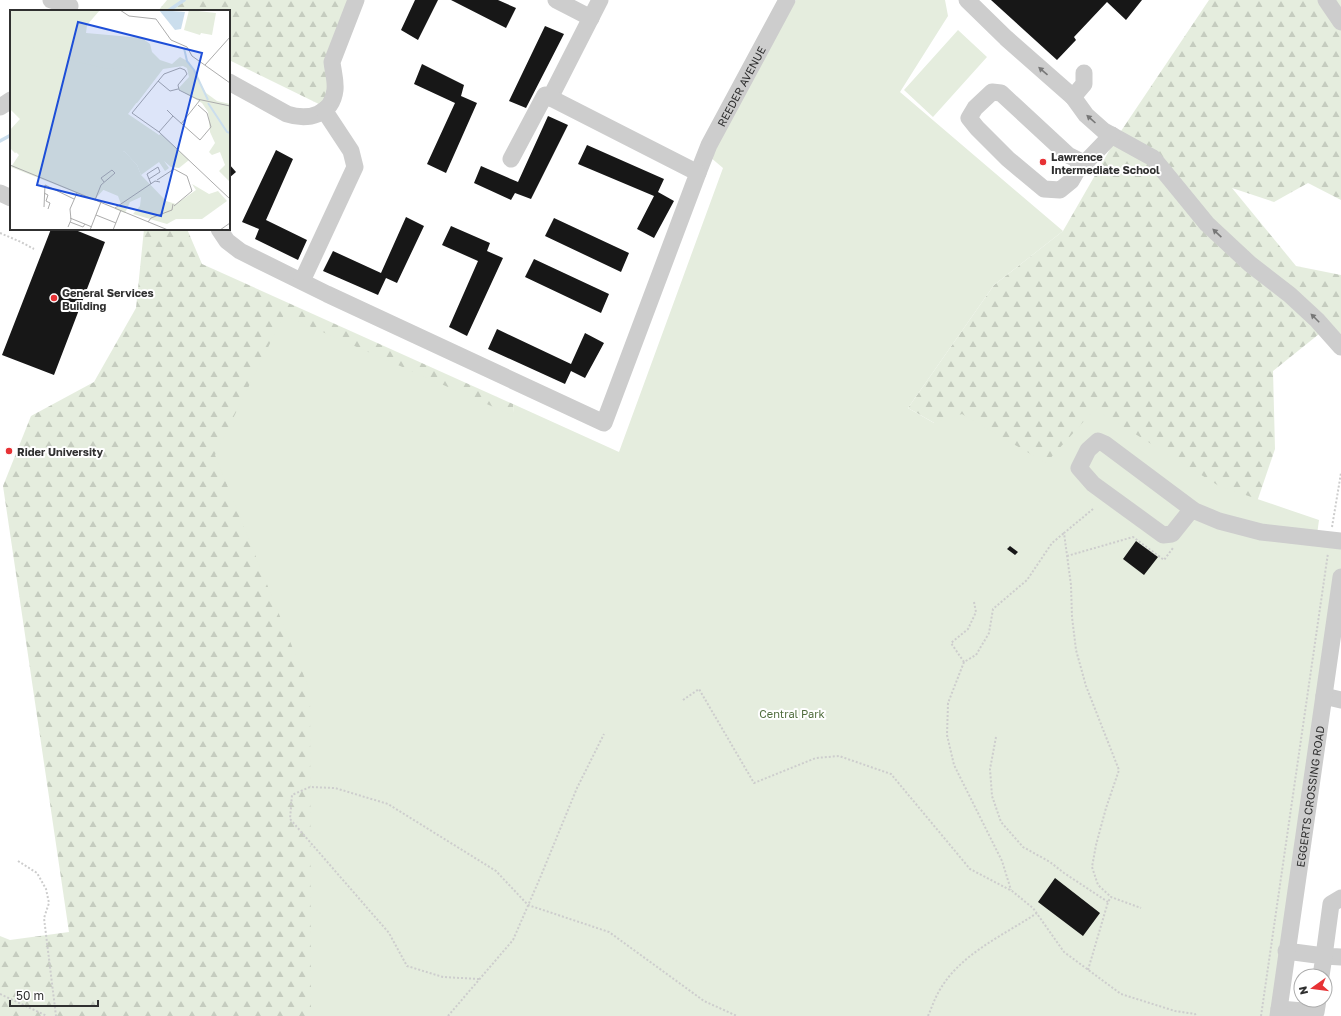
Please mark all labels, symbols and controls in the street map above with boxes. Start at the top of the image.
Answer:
inset map [10,10,230,230]
street label: REEDER AVENUE [714,43,768,128]
one-way arrow [1038,67,1049,76]
one-way arrow [1086,115,1096,124]
place label: Lawrence Intermediate School [1051,150,1160,176]
marker: Lawrence Intermediate School [1038,157,1048,167]
one-way arrow [1212,229,1221,238]
place label: General Services Building [62,286,154,312]
marker: General Services Building [49,293,59,303]
one-way arrow [1310,313,1320,323]
place label: Rider University [17,445,103,458]
marker: Rider University [4,446,14,456]
park label: Central Park [759,707,825,720]
street label: EGGERTS CROSSING ROAD [1293,724,1326,868]
north arrow [1293,968,1333,1008]
scale bar [10,982,98,1008]
text: N [1295,985,1310,996]
text: 50 m [16,988,44,1003]

